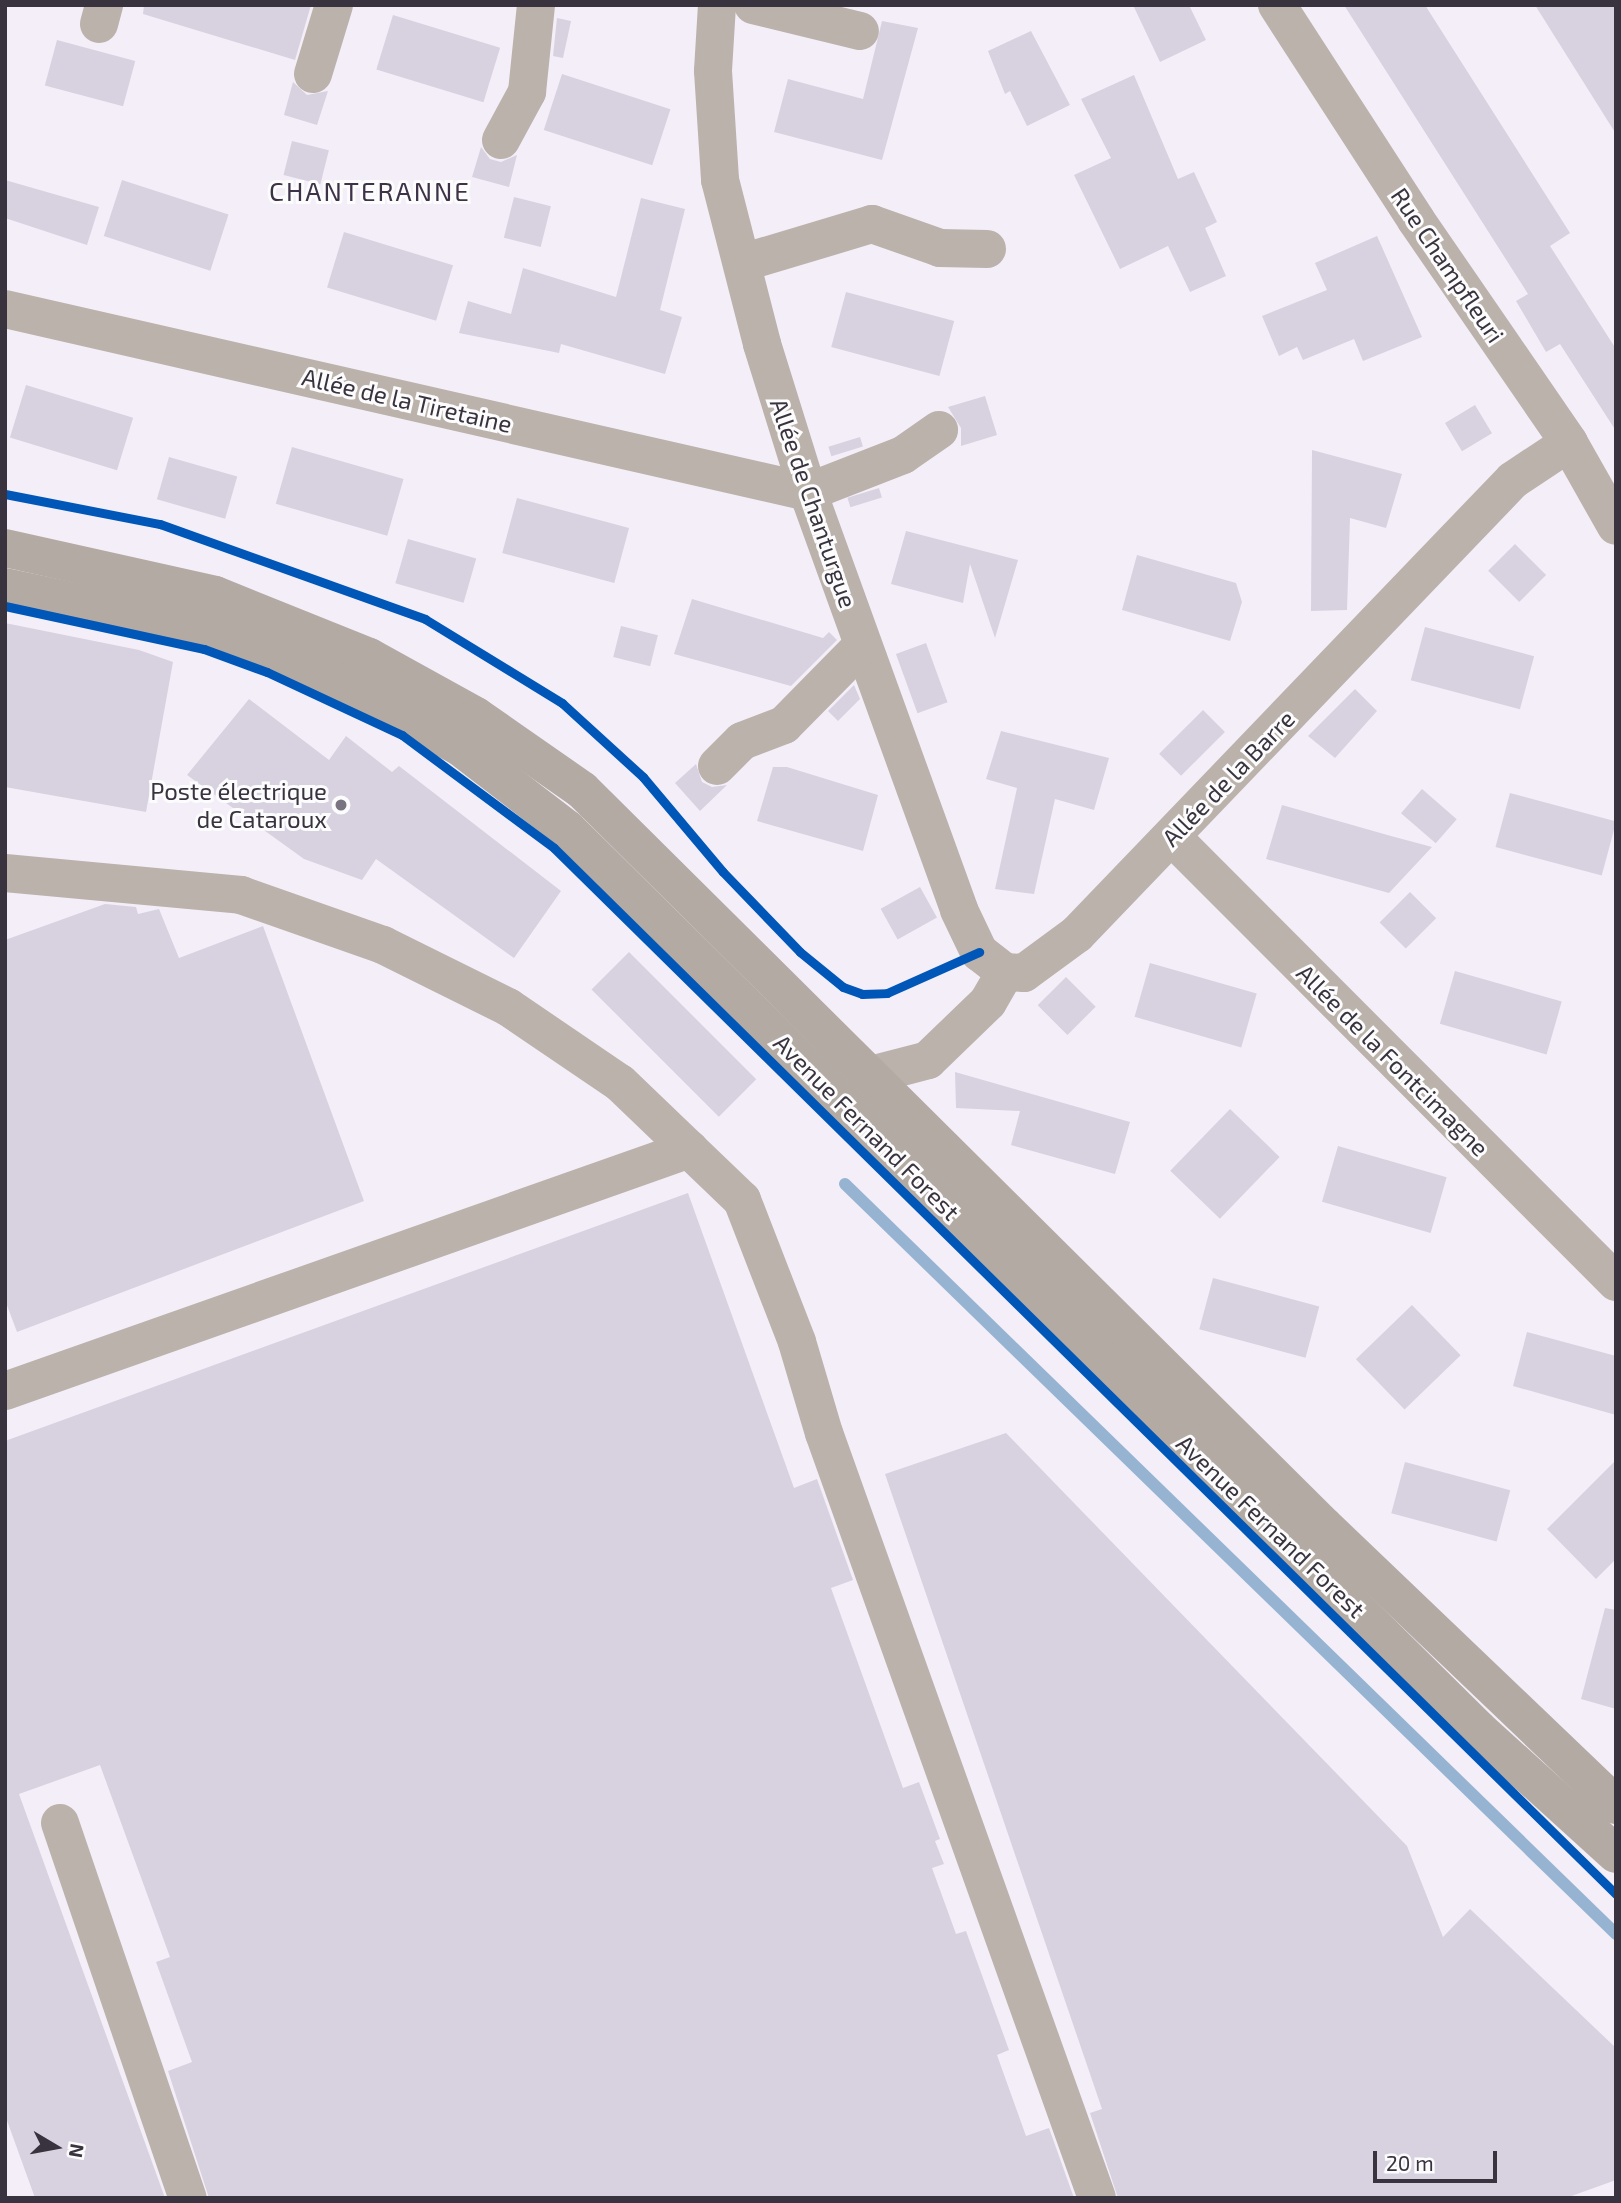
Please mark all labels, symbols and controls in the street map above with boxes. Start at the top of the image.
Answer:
district label: CHANTERANNE [270,175,470,207]
street label: Rue Champfleuri [1386,182,1510,348]
street label: Allée de la Tiretaine [299,362,515,438]
street label: Allée de Chanturgue [765,395,863,611]
street label: Allée de la Barre [1156,704,1300,852]
place label: Poste électrique de Cataroux [150,777,327,833]
marker: Poste électrique de Cataroux [333,797,349,813]
street label: Allée de la Fontcimagne [1291,958,1495,1162]
street label: Avenue Fernand Forest [768,1028,966,1226]
street label: Avenue Fernand Forest [1171,1429,1371,1623]
north arrow [21,2112,91,2182]
scale bar [1376,2136,1500,2180]
text: N [65,2142,90,2159]
text: 20 m [1386,2150,1434,2175]

